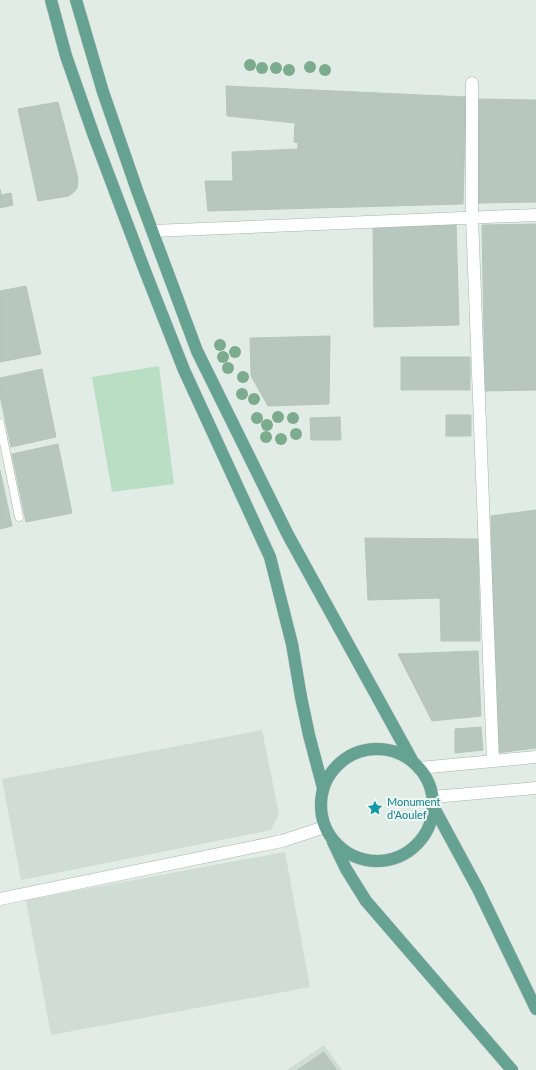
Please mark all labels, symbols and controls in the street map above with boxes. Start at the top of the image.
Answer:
place label: Monument d'Aoulef [387,795,440,821]
place icon: Monument d'Aoulef [366,799,384,817]

